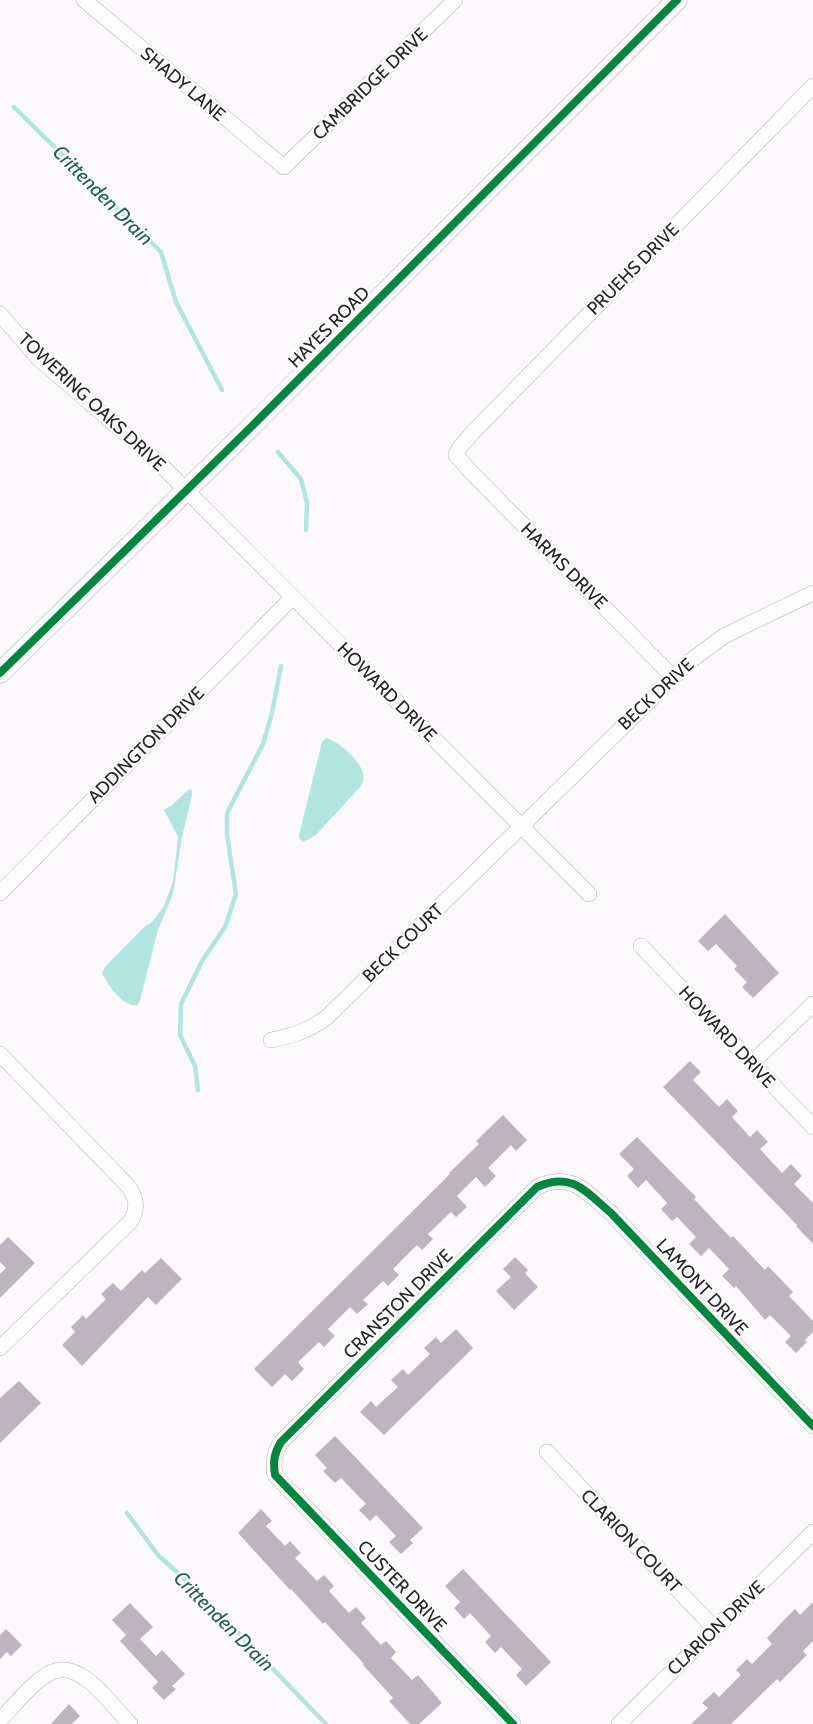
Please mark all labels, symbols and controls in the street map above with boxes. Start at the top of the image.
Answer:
street label: CAMBRIDGE DRIVE [308,23,432,145]
street label: SHADY LANE [136,42,230,126]
water label: Crittenden Drain [48,140,158,250]
street label: PRUEHS DRIVE [582,218,684,320]
street label: HAYES ROAD [284,282,374,372]
street label: TOWERING OAKS DRIVE [14,328,170,476]
street label: HARMS DRIVE [516,518,612,614]
street label: HOWARD DRIVE [333,638,441,746]
street label: BECK DRIVE [614,653,698,735]
street label: ADDINGTON DRIVE [83,682,209,808]
street label: BECK COURT [358,899,448,987]
street label: HOWARD DRIVE [674,981,780,1093]
street label: LAMONT DRIVE [652,1234,752,1340]
street label: CRANSTON DRIVE [339,1245,457,1363]
street label: CLARION COURT [576,1485,686,1598]
street label: CUSTER DRIVE [353,1536,451,1636]
water label: Crittenden Drain [169,1566,279,1676]
street label: CLARION DRIVE [663,1576,769,1680]

